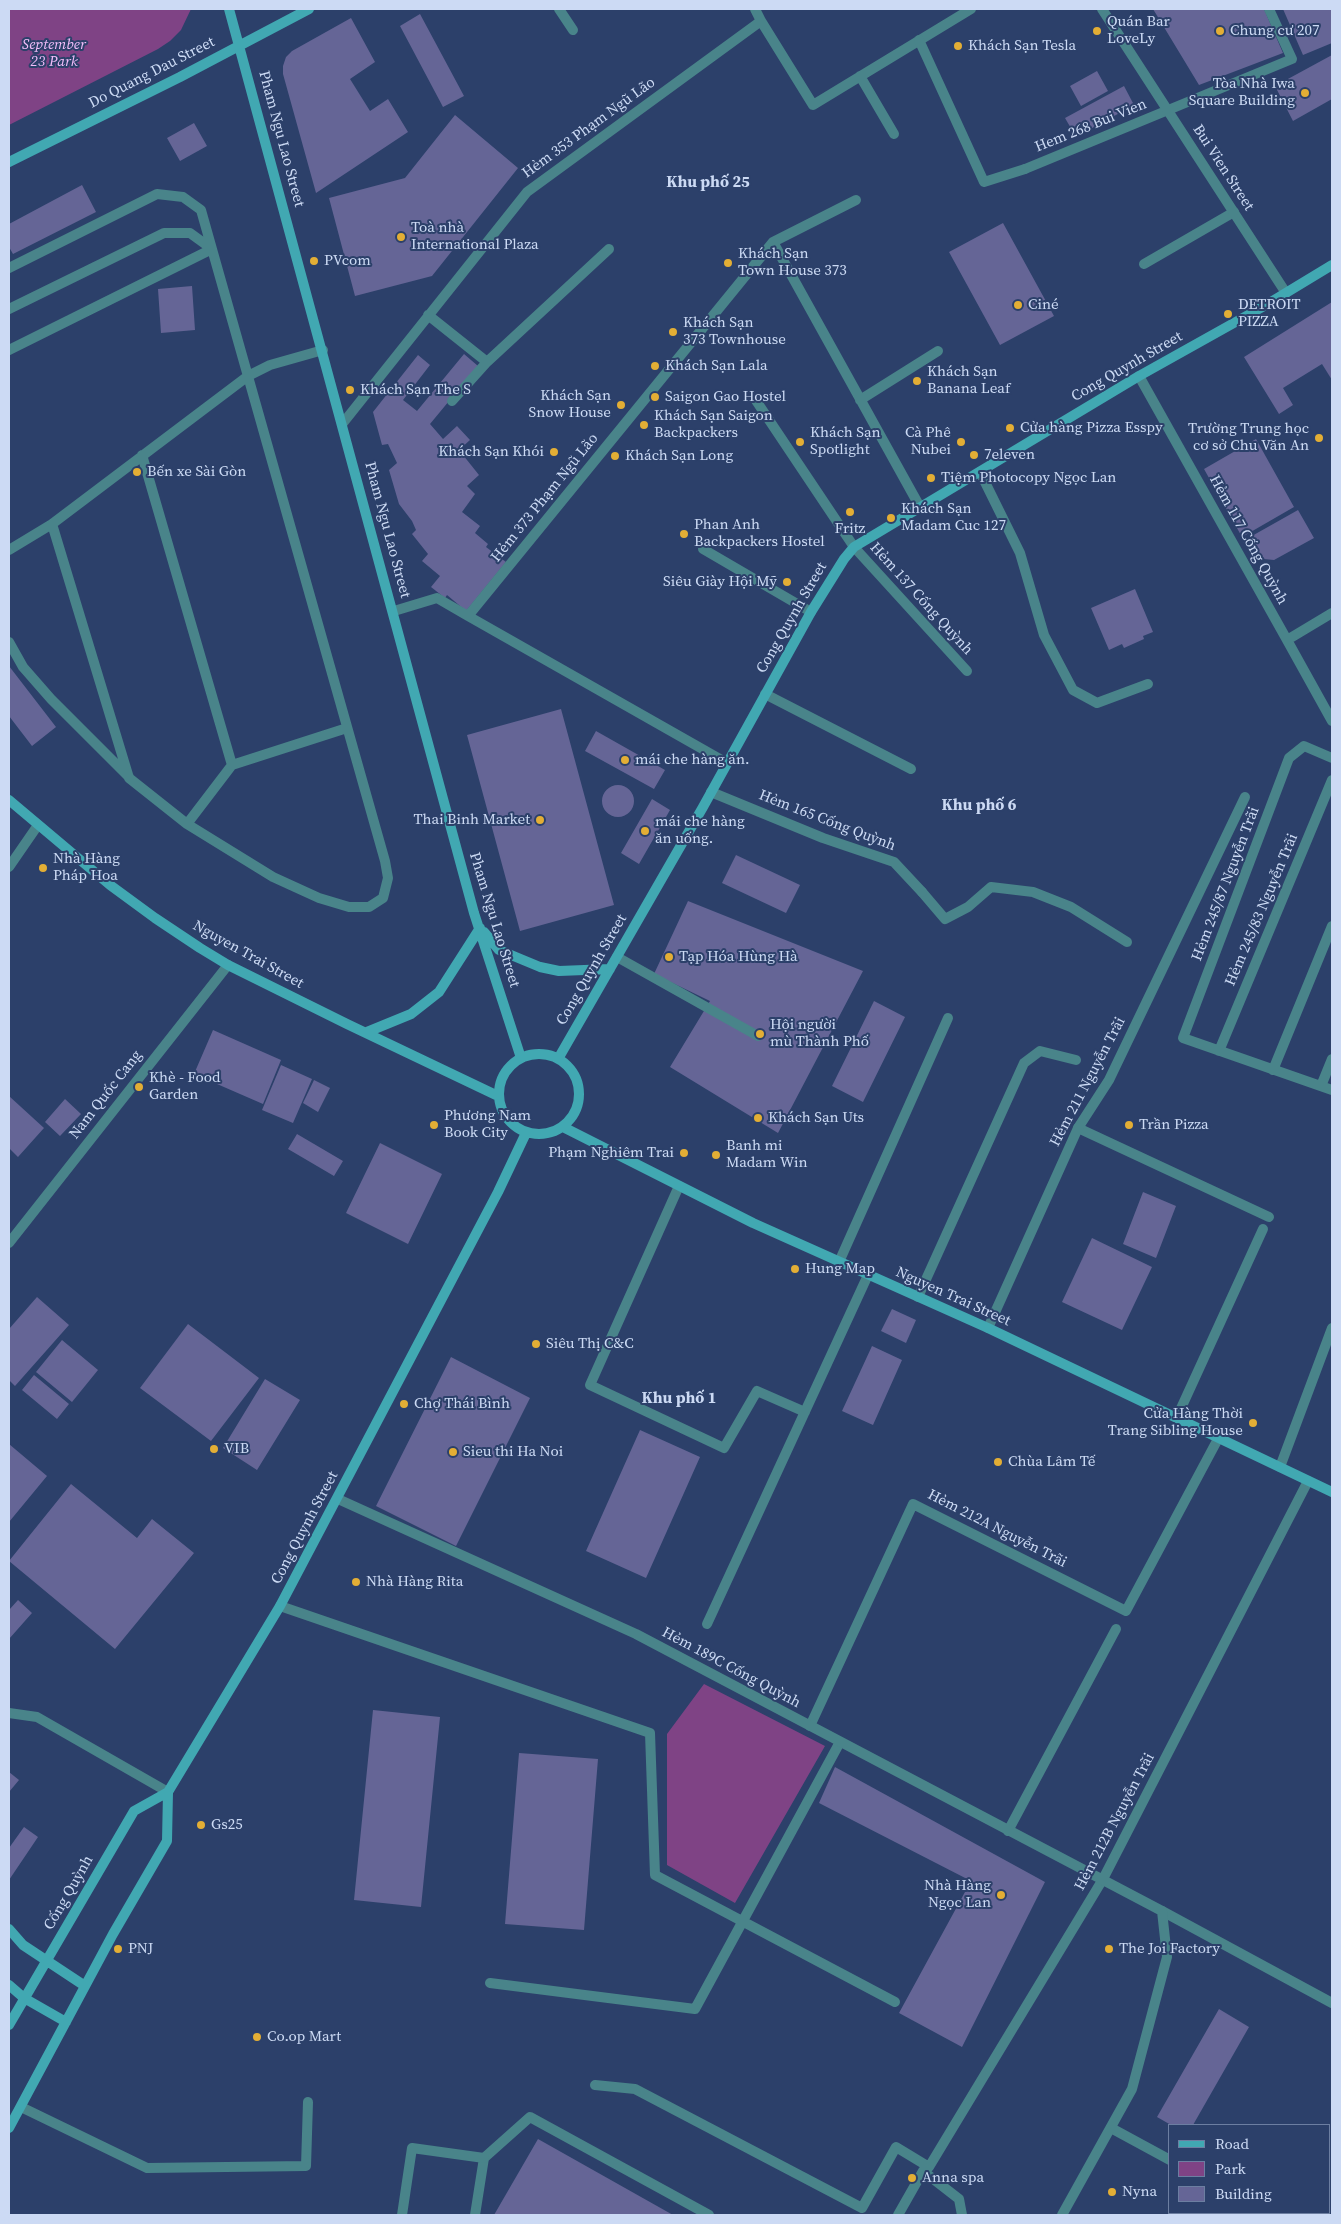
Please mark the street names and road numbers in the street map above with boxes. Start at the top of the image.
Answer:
street label: Do Quang Dau Street [86,33,218,113]
street label: Pham Ngu Lao Street [254,69,308,209]
street label: Hẻm 353 Phạm Ngũ Lão [519,74,659,182]
street label: Hem 268 Bui Vien [1033,95,1149,157]
street label: Bui Vien Street [1188,122,1258,214]
street label: Cong Quynh Street [1068,328,1186,406]
street label: Hẻm 373 Phạm Ngũ Lão [488,430,602,566]
street label: Pham Ngu Lao Street [360,460,414,600]
street label: Hẻm 117 Cống Quỳnh [1205,472,1291,608]
street label: Hẻm 137 Cống Quỳnh [866,539,976,659]
street label: Cong Quynh Street [753,559,831,677]
street label: Hẻm 165 Cống Quỳnh [756,787,898,855]
street label: Hẻm 245/87 Nguyễn Trãi [1188,804,1264,964]
street label: Hẻm 245/83 Nguyễn Trãi [1222,831,1302,989]
street label: Pham Ngu Lao Street [465,850,523,990]
street label: Cong Quynh Street [553,911,631,1029]
street label: Nguyen Trai Street [190,917,306,993]
street label: Hẻm 211 Nguyễn Trãi [1046,1014,1130,1150]
street label: Nam Quốc Cang [66,1047,146,1143]
street label: Nguyen Trai Street [893,1264,1013,1330]
street label: Cong Quynh Street [268,1469,342,1587]
street label: Hẻm 212A Nguyễn Trãi [924,1486,1070,1572]
street label: Hẻm 189C Cống Quỳnh [659,1624,803,1712]
street label: Hẻm 212B Nguyễn Trãi [1071,1750,1159,1894]
street label: Cống Quỳnh [40,1853,98,1933]

